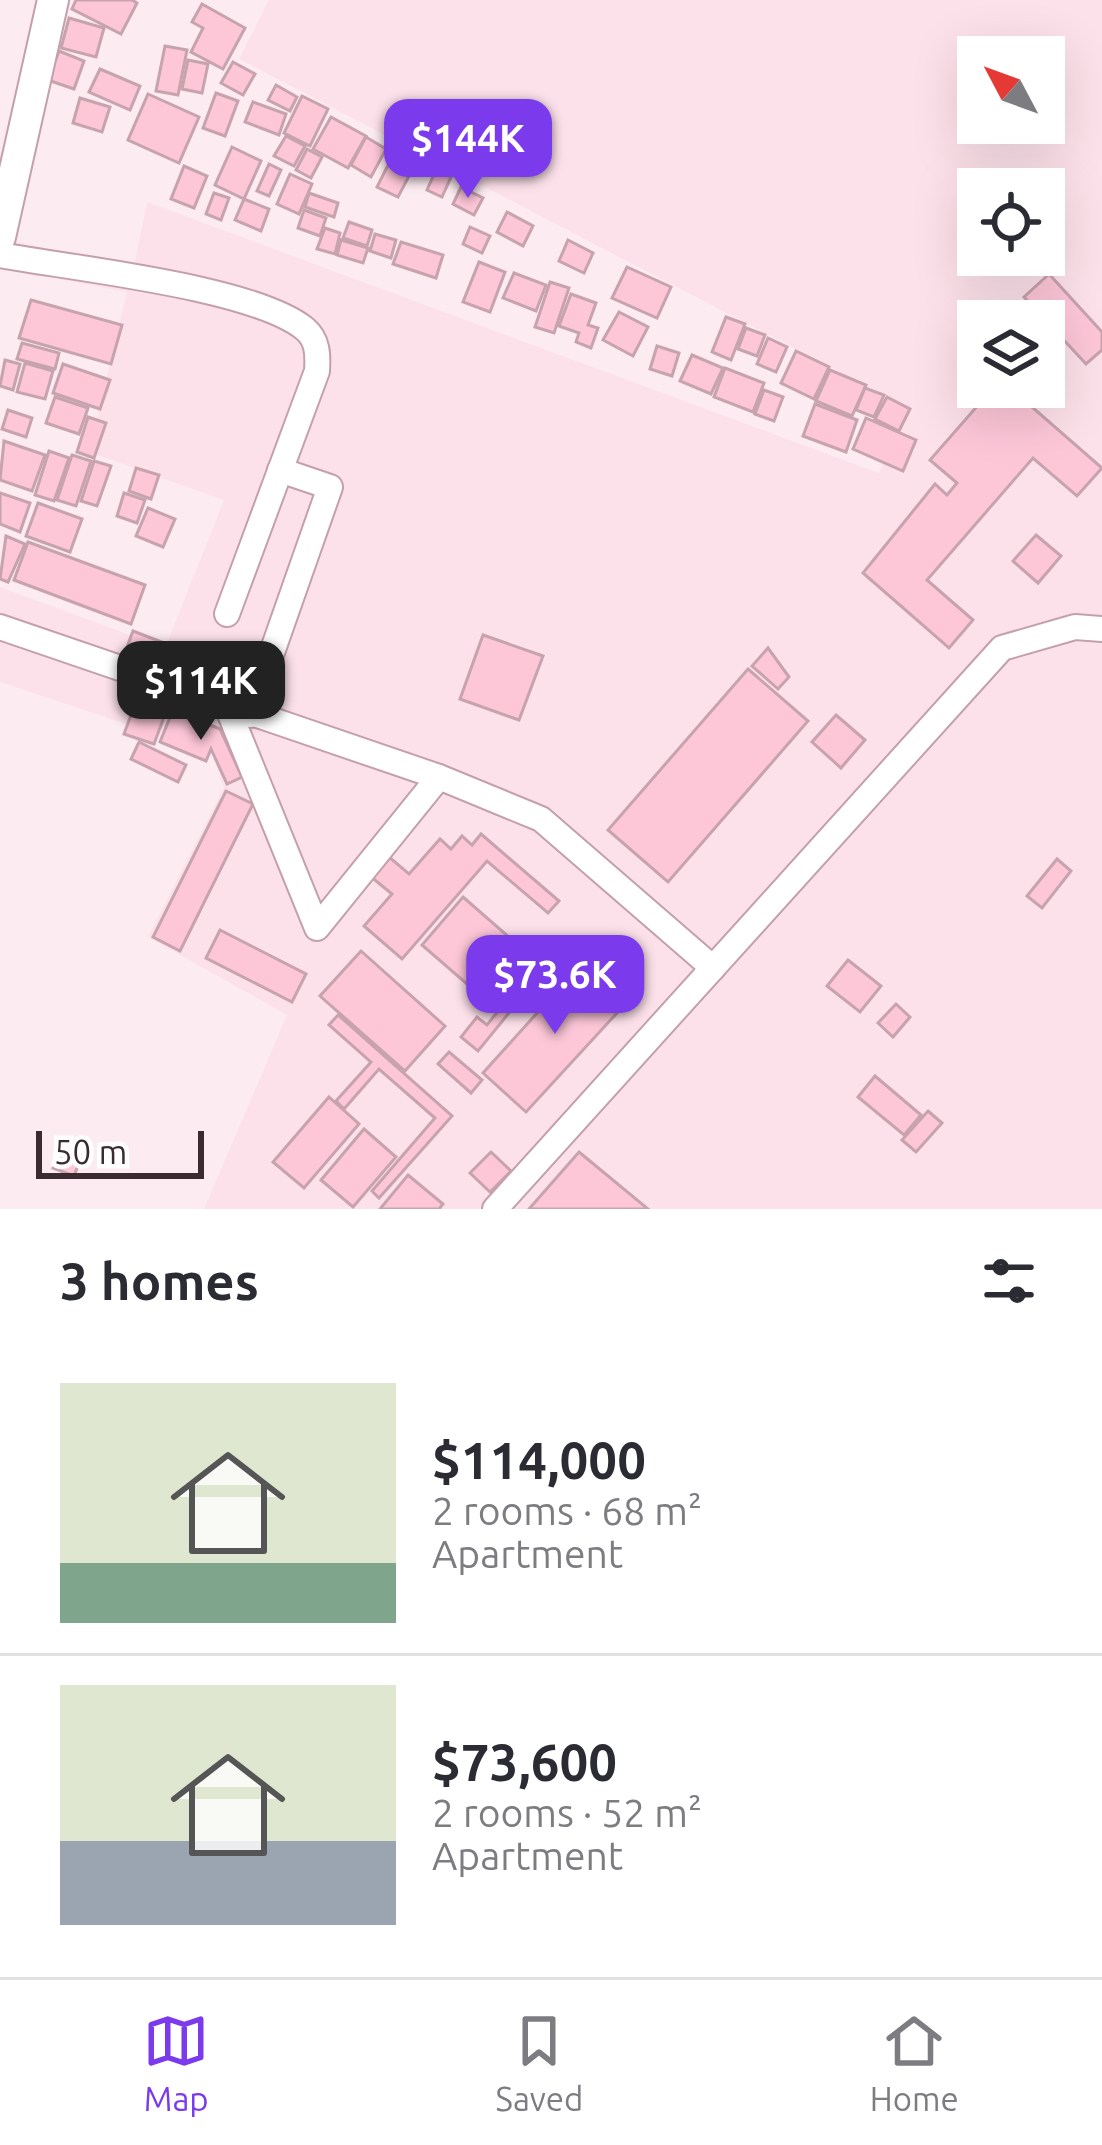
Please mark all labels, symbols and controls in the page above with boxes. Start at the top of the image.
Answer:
north arrow [957,36,1065,144]
map controls [957,36,1065,408]
pin: $144K [384,99,552,201]
text: $144K [411,116,525,159]
button: locate [957,168,1065,276]
button: layers [957,300,1065,408]
pin: $114K [117,641,285,743]
text: $114K [144,658,258,701]
pin: $73.6K [457,935,653,1037]
text: $73.6K [493,952,617,995]
scale bar [36,1125,204,1178]
text: 50 m [54,1133,127,1170]
icon: filters [976,1248,1042,1314]
text: 3 homes [60,1252,259,1310]
icon: home [156,1431,300,1575]
text: $114,000 [432,1431,646,1489]
text: 2 rooms · 68 m² [432,1489,702,1532]
text: Apartment [432,1532,623,1575]
icon: home [156,1733,300,1877]
text: $73,600 [432,1733,617,1791]
text: 2 rooms · 52 m² [432,1791,702,1834]
text: Apartment [432,1834,623,1877]
tab: Map [143,2008,209,2117]
tab: Saved [496,2008,583,2117]
tab: Home [870,2008,959,2117]

